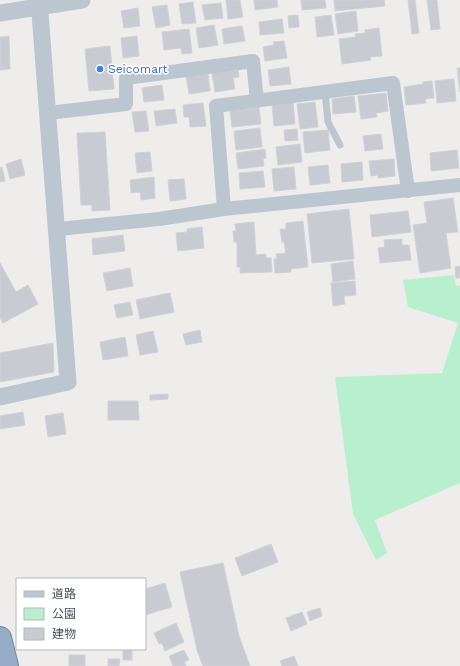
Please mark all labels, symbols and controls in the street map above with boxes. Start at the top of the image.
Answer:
place label: Seicomart [108,62,168,76]
marker: Seicomart [95,64,105,74]
legend [16,578,146,650]
text: 道路 [52,587,76,601]
text: 公園 [52,607,76,621]
text: 建物 [52,627,76,641]

